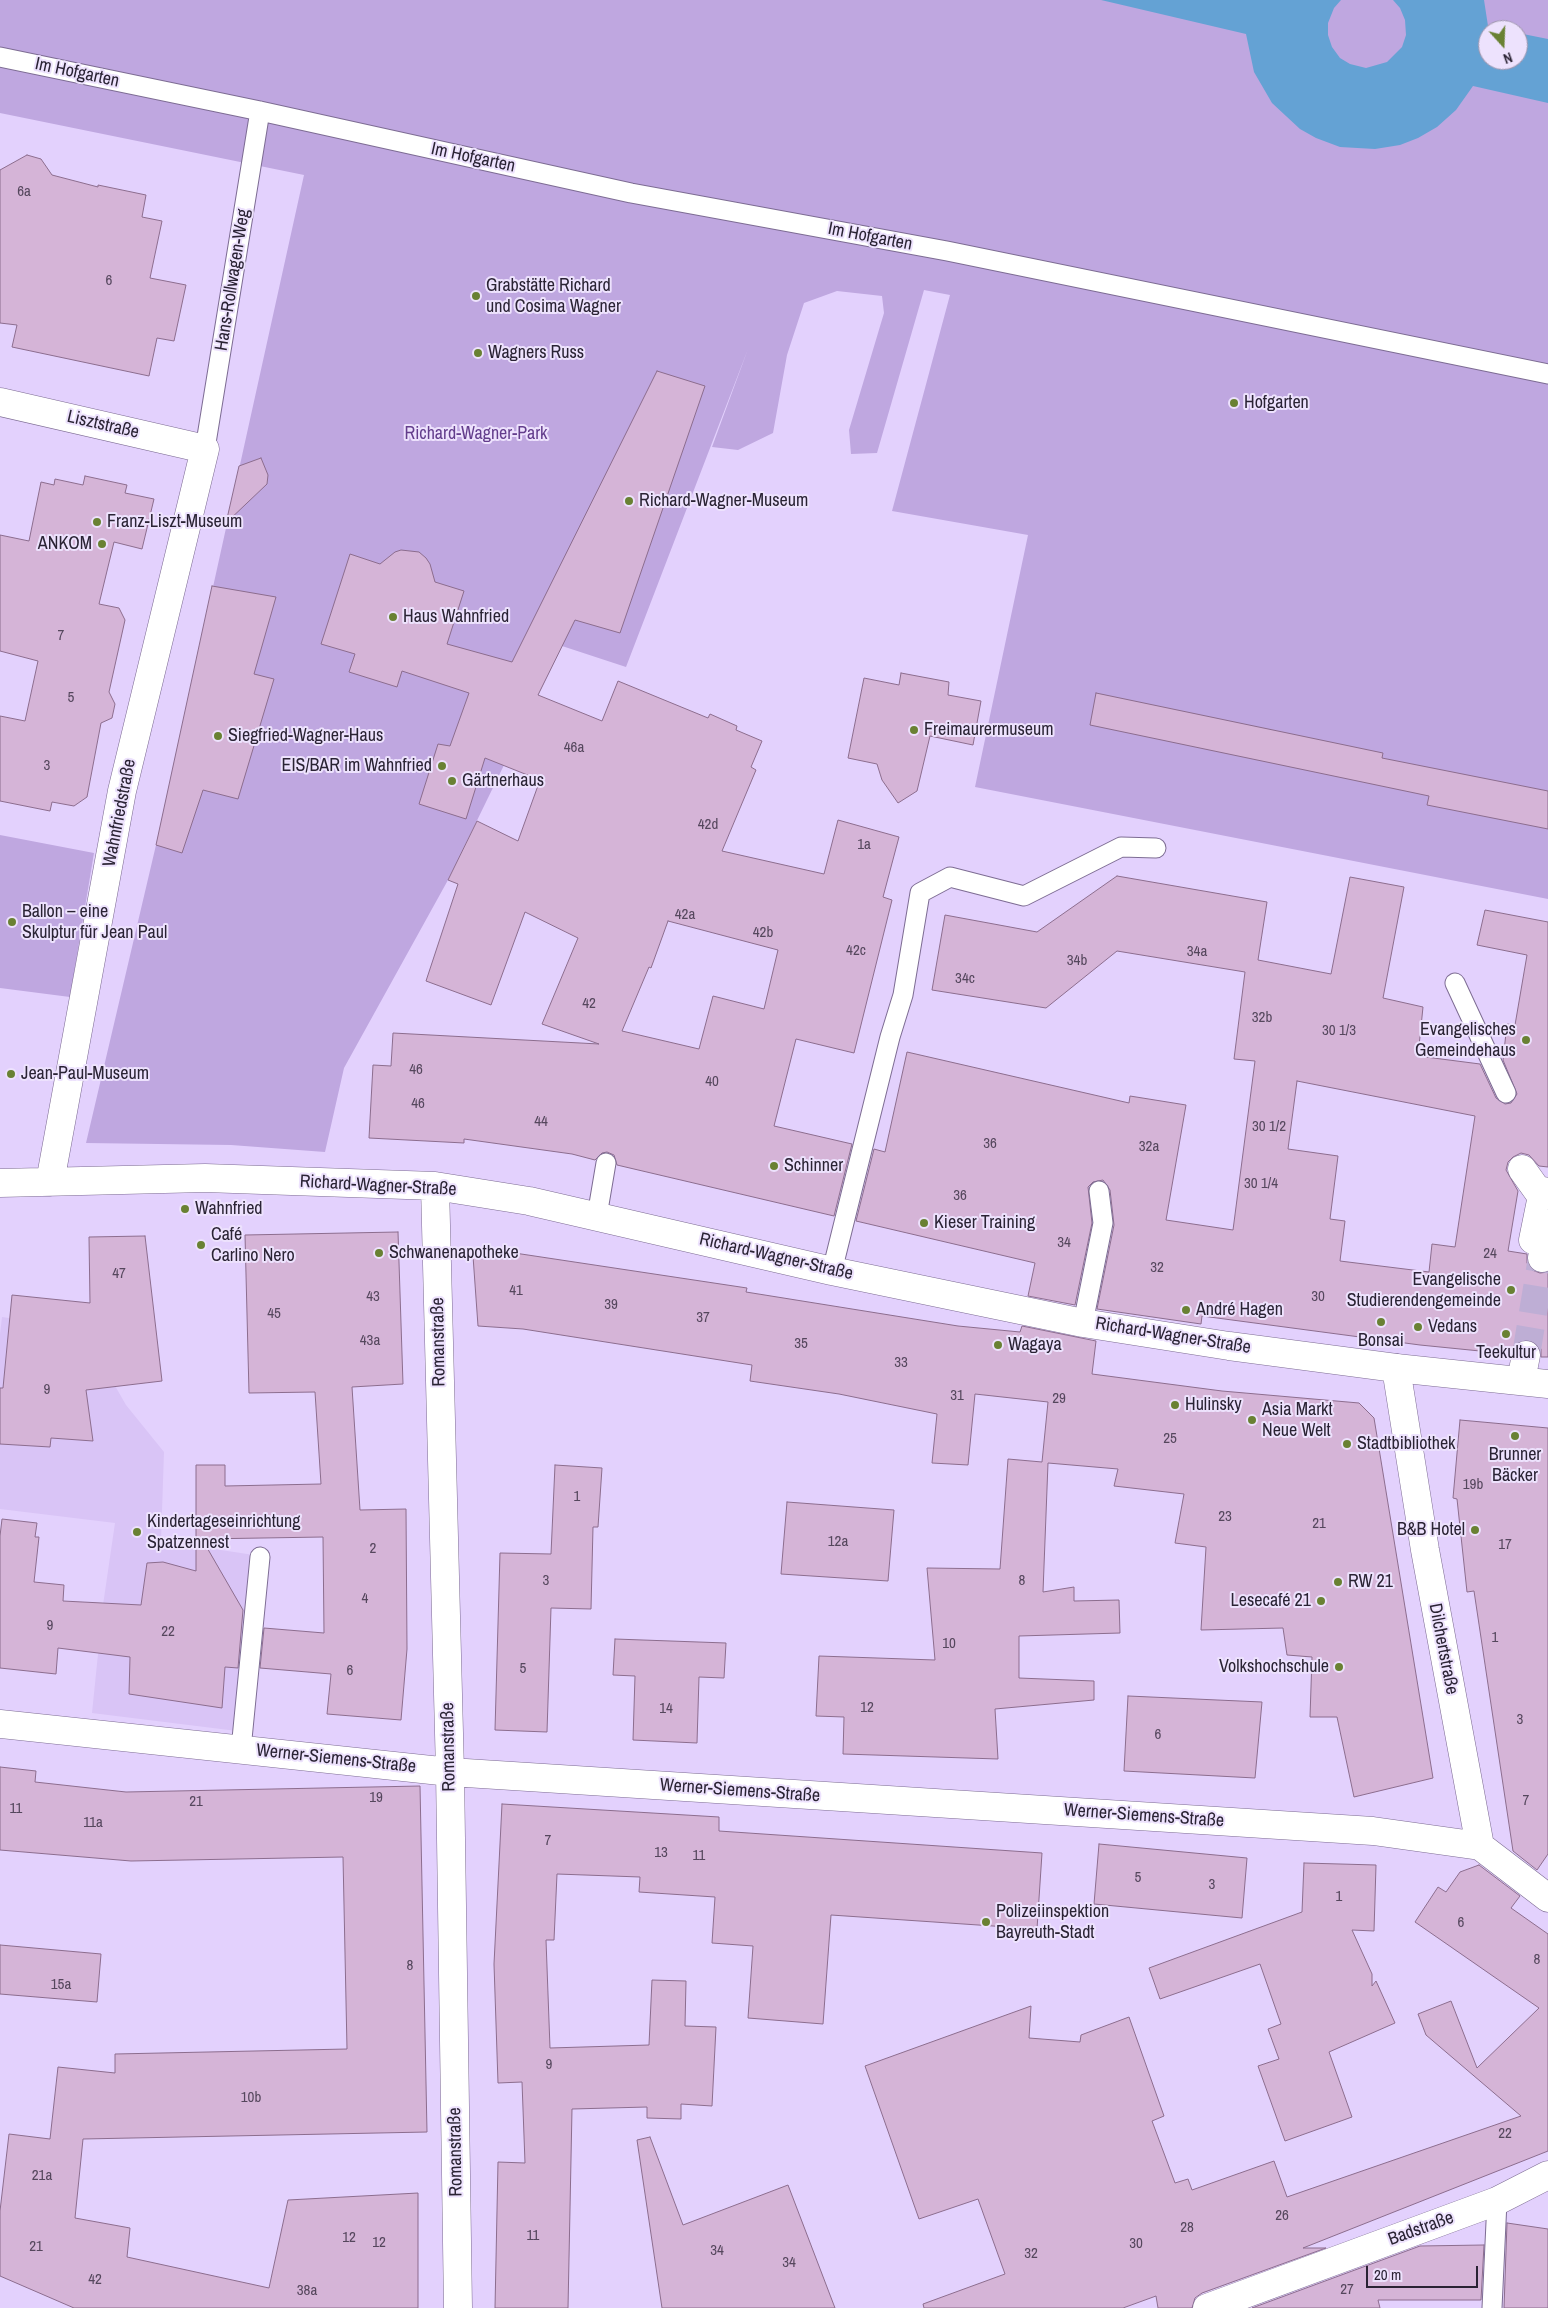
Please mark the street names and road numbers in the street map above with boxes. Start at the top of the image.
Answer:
street label: Im Hofgarten [33,54,121,92]
street label: Im Hofgarten [429,139,517,177]
street label: Hans-Rollwagen-Weg [211,208,255,352]
street label: Im Hofgarten [826,218,914,256]
street label: Lisztstraße [65,406,141,444]
street label: Wahnfriedstraße [99,757,141,869]
street label: Richard-Wagner-Straße [299,1171,457,1201]
street label: Richard-Wagner-Straße [697,1229,855,1285]
street label: Romanstraße [427,1297,451,1387]
street label: Richard-Wagner-Straße [1094,1313,1252,1359]
street label: Dilchertstraße [1424,1601,1462,1697]
street label: Romanstraße [437,1702,461,1792]
street label: Werner-Siemens-Straße [255,1740,417,1778]
street label: Werner-Siemens-Straße [659,1775,821,1807]
street label: Werner-Siemens-Straße [1063,1800,1225,1832]
street label: Romanstraße [444,2107,468,2197]
street label: Badstraße [1385,2207,1457,2251]

